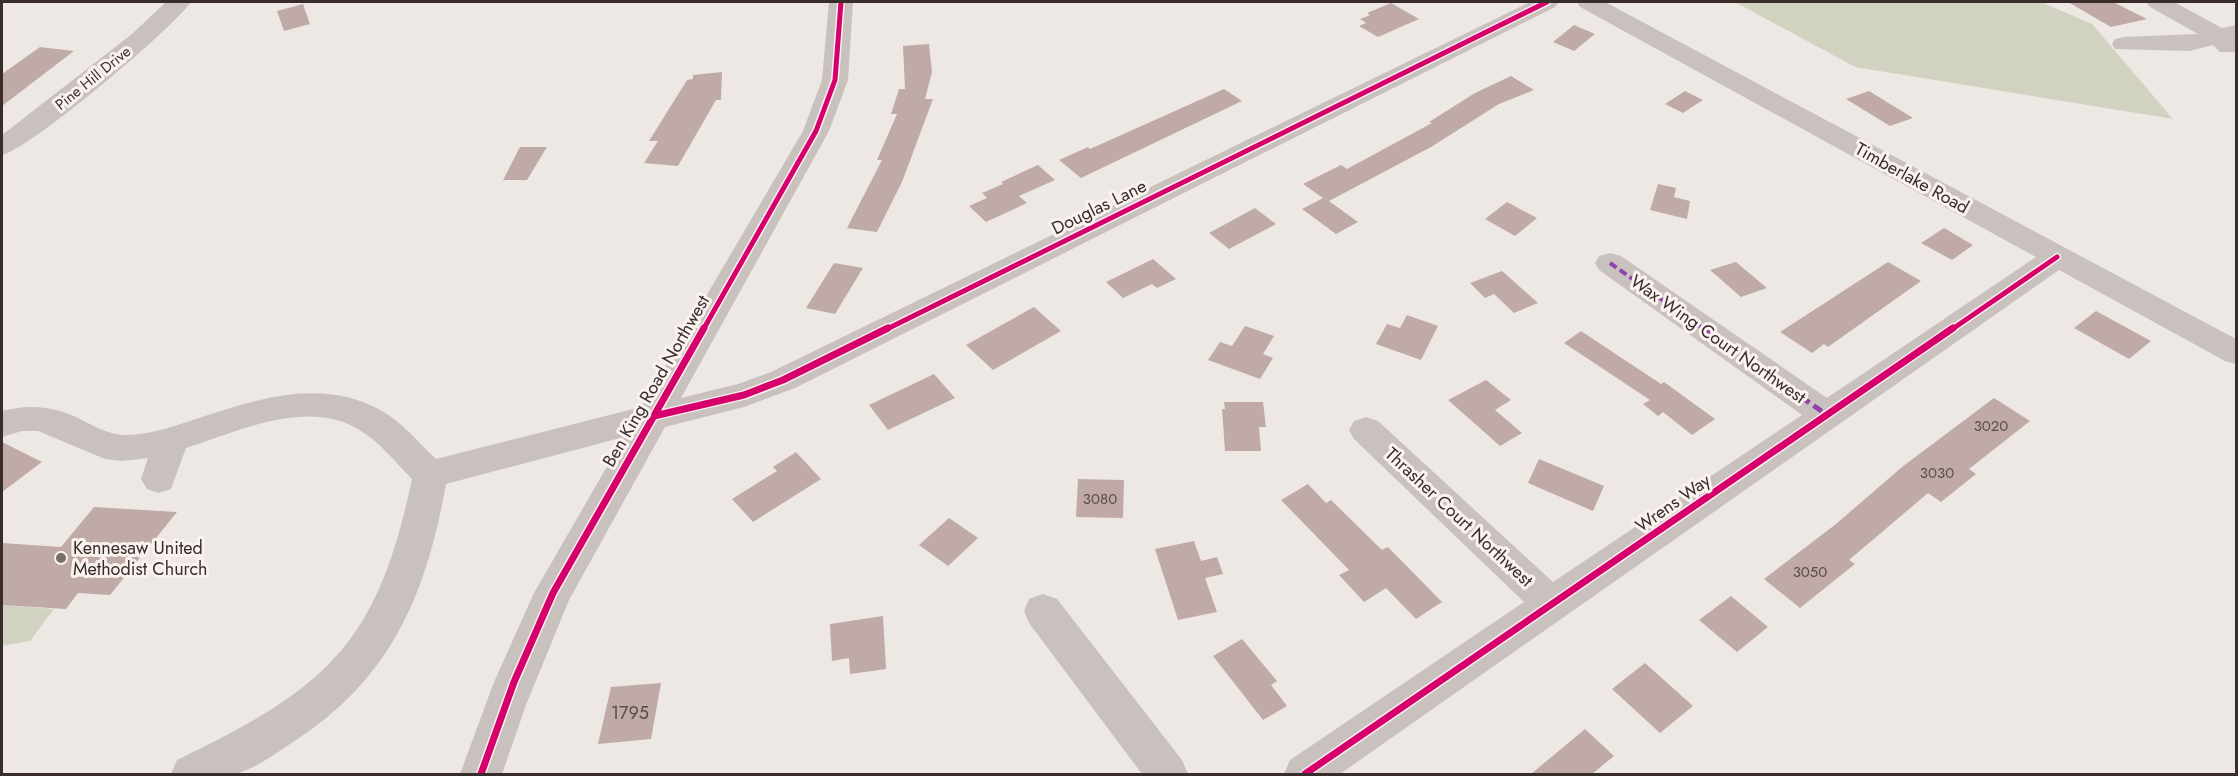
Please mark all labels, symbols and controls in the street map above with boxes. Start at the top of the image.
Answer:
street label: Pine Hill Drive [50,40,136,115]
street label: Timberlake Road [1850,136,1974,220]
street label: Douglas Lane [1047,173,1151,241]
street label: Wax Wing Court Northwest [1625,268,1812,410]
street label: Ben King Road Northwest [596,290,716,472]
house number: 3020 [1974,415,2008,437]
street label: Thrasher Court Northwest [1379,441,1539,593]
house number: 3030 [1920,462,1954,484]
street label: Wrens Way [1630,468,1716,538]
house number: 3080 [1083,488,1117,510]
place label: Kennesaw United Methodist Church [73,535,208,582]
marker: Kennesaw United Methodist Church [54,551,68,565]
house number: 3050 [1793,561,1827,583]
house number: 1795 [611,700,649,726]

